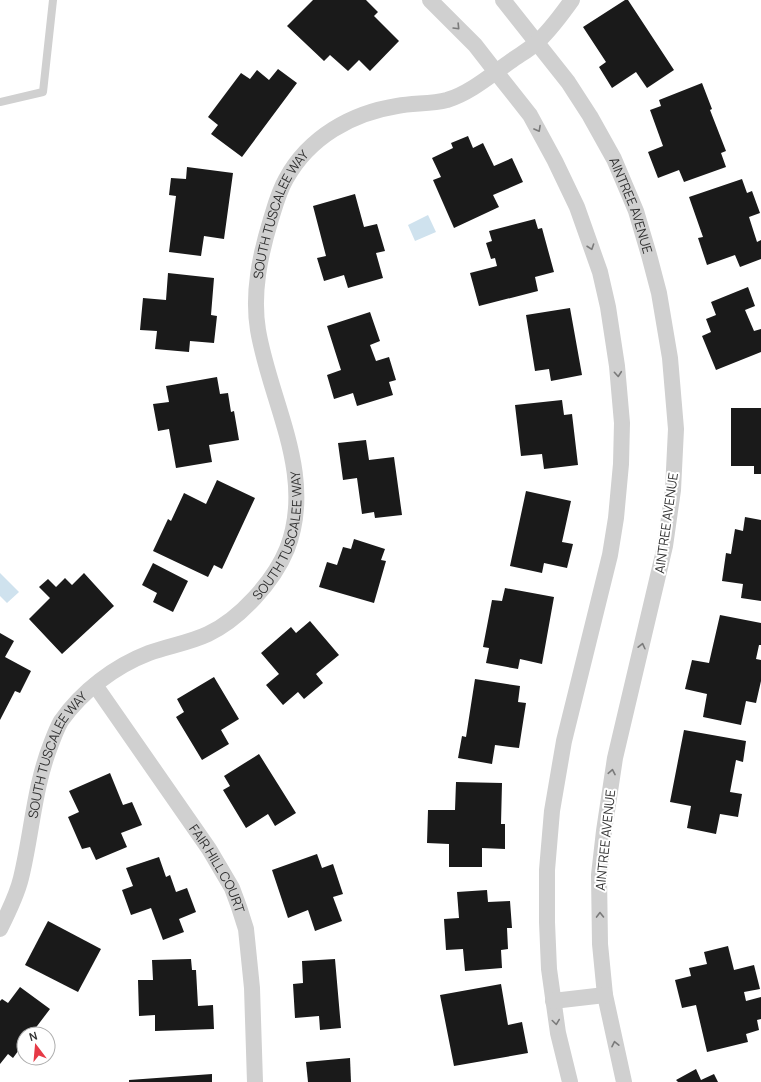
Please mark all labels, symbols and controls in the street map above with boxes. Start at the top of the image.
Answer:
one-way arrow [453,22,460,30]
one-way arrow [533,125,540,132]
street label: SOUTH TUSCALEE WAY [249,145,313,280]
street label: AINTREE AVENUE [605,154,657,256]
one-way arrow [587,244,595,251]
one-way arrow [613,371,622,377]
street label: SOUTH TUSCALEE WAY [248,469,306,604]
street label: AINTREE AVENUE [650,471,682,575]
one-way arrow [638,643,646,649]
street label: SOUTH TUSCALEE WAY [23,687,91,820]
one-way arrow [608,769,616,775]
street label: AINTREE AVENUE [591,789,619,891]
street label: FAIR HILL COURT [185,820,249,915]
one-way arrow [595,912,604,918]
one-way arrow [551,1019,560,1025]
north arrow [16,1026,56,1066]
text: N [27,1028,39,1044]
one-way arrow [611,1041,619,1047]

